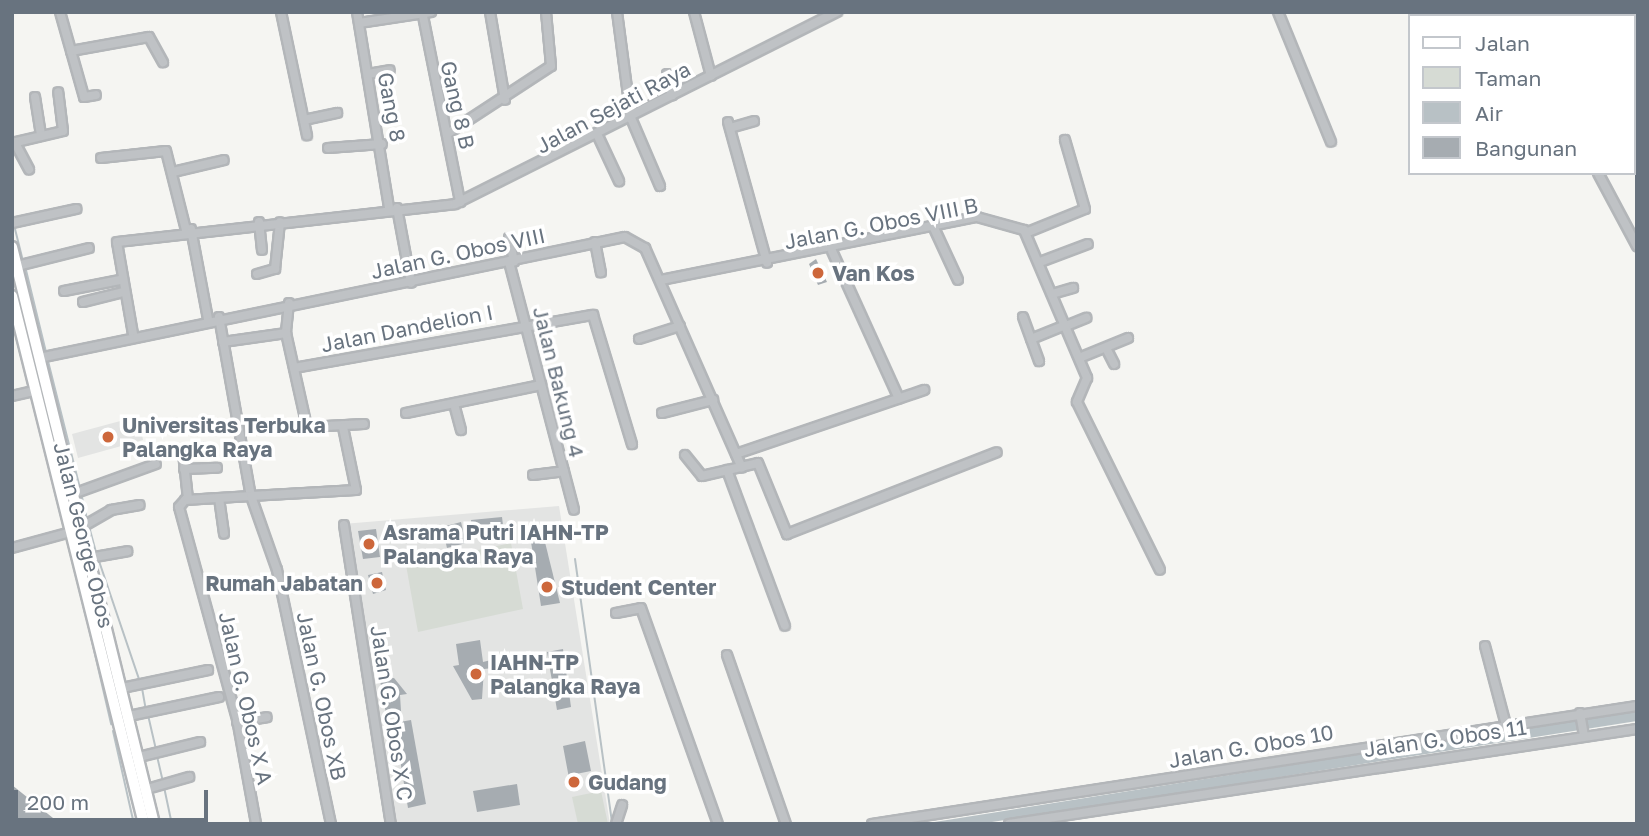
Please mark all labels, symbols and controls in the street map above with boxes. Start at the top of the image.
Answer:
legend [1408,14,1635,175]
text: Jalan [1475,30,1530,56]
street label: Jalan Sejati Raya [532,56,694,158]
street label: Gang 8 B [436,58,480,152]
text: Taman [1475,65,1541,91]
street label: Gang 8 [373,70,411,144]
text: Air [1475,100,1503,126]
text: Bangunan [1475,135,1577,161]
street label: Jalan G. Obos VIII B [782,192,980,254]
street label: Jalan G. Obos VIII [369,222,547,284]
place label: Van Kos [832,260,915,286]
marker: Van Kos [810,265,826,281]
street label: Jalan Dandelion I [319,299,495,357]
street label: Jalan Bakung 4 [528,304,590,460]
place label: Universitas Terbuka Palangka Raya [122,412,326,462]
marker: Universitas Terbuka Palangka Raya [100,429,116,445]
street label: Jalan George Obos [49,440,119,630]
place label: Asrama Putri IAHN-TP Palangka Raya [383,519,609,569]
marker: Asrama Putri IAHN-TP Palangka Raya [361,536,377,552]
place label: Rumah Jabatan [205,570,363,596]
place label: Student Center [561,574,716,600]
marker: Rumah Jabatan [369,575,385,591]
marker: Student Center [539,579,555,595]
street label: Jalan G. Obos X A [214,609,278,787]
street label: Jalan G. Obos XB [292,609,352,783]
street label: Jalan G. Obos X C [366,624,418,802]
place label: IAHN-TP Palangka Raya [490,649,640,699]
marker: IAHN-TP Palangka Raya [468,666,484,682]
street label: Jalan G. Obos 11 [1362,714,1528,762]
street label: Jalan G. Obos 10 [1167,719,1335,773]
place label: Gudang [588,769,667,795]
marker: Gudang [566,774,582,790]
scale bar [18,776,212,820]
text: 200 m [27,789,89,815]

